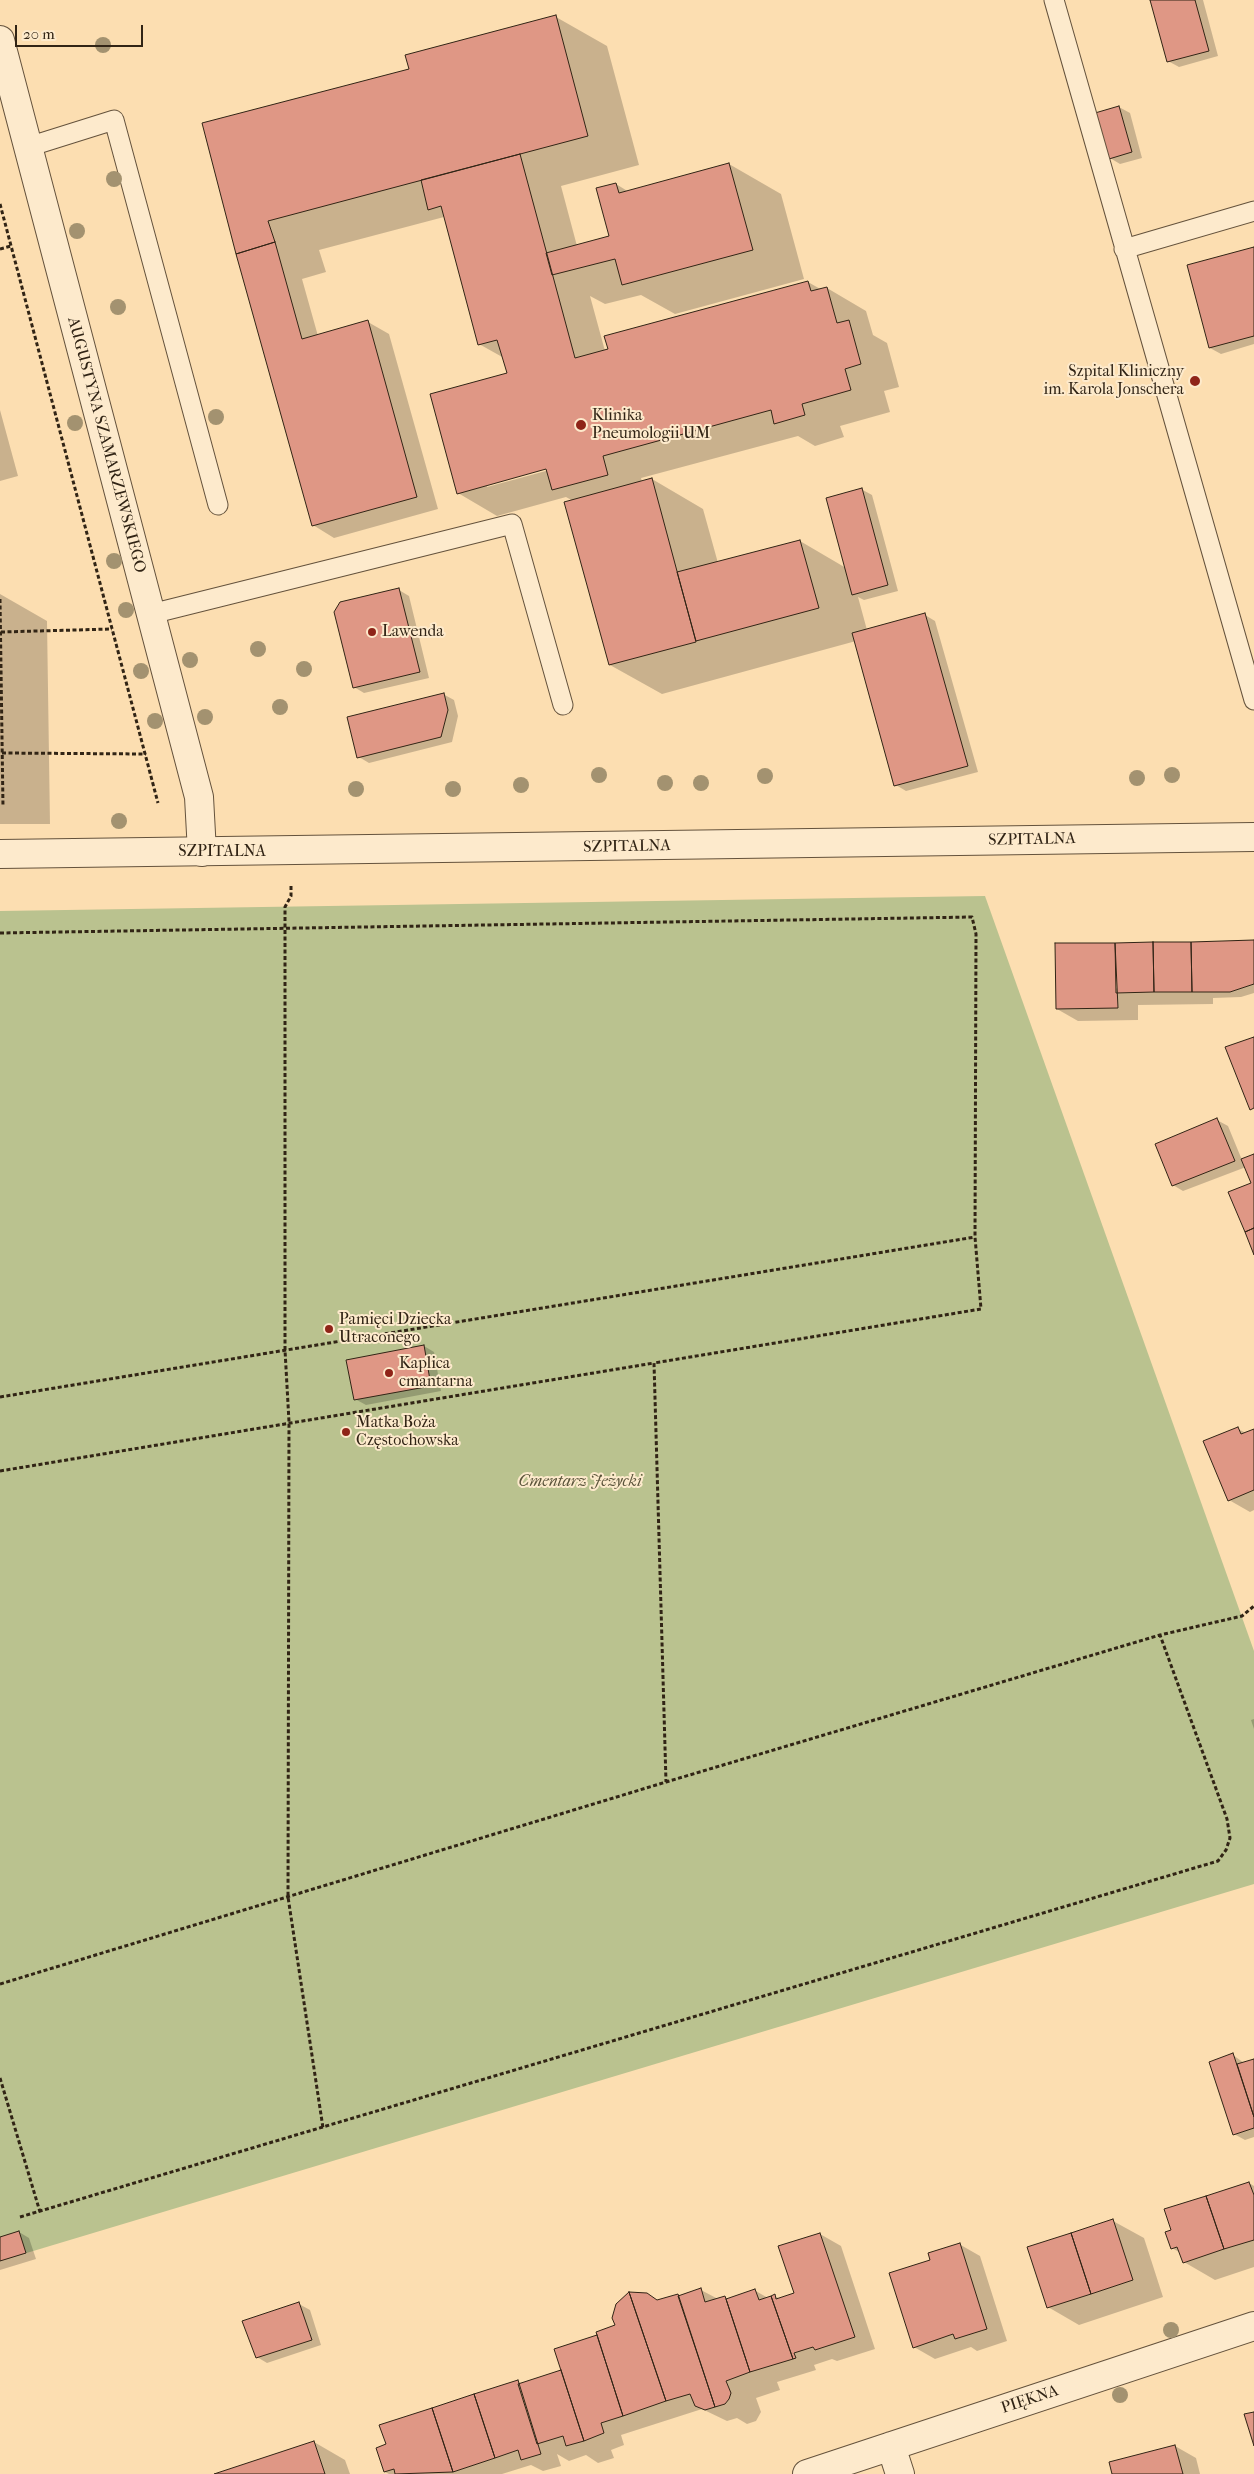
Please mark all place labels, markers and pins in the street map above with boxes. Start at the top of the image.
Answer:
place label: Szpital Kliniczny im. Karola Jonschera [1043,362,1184,400]
marker: Szpital Kliniczny im. Karola Jonschera [1188,374,1202,388]
place label: Klinika Pneumologii UM [592,406,710,444]
marker: Klinika Pneumologii UM [574,418,588,432]
place label: Lawenda [382,622,444,642]
marker: Lawenda [366,626,378,638]
place label: Pamięci Dziecka Utraconego [339,1310,451,1348]
marker: Pamięci Dziecka Utraconego [323,1323,335,1335]
place label: Kaplica cmantarna [399,1354,473,1392]
marker: Kaplica cmantarna [383,1367,395,1379]
place label: Matka Boża Częstochowska [356,1413,459,1451]
marker: Matka Boża Częstochowska [340,1426,352,1438]

